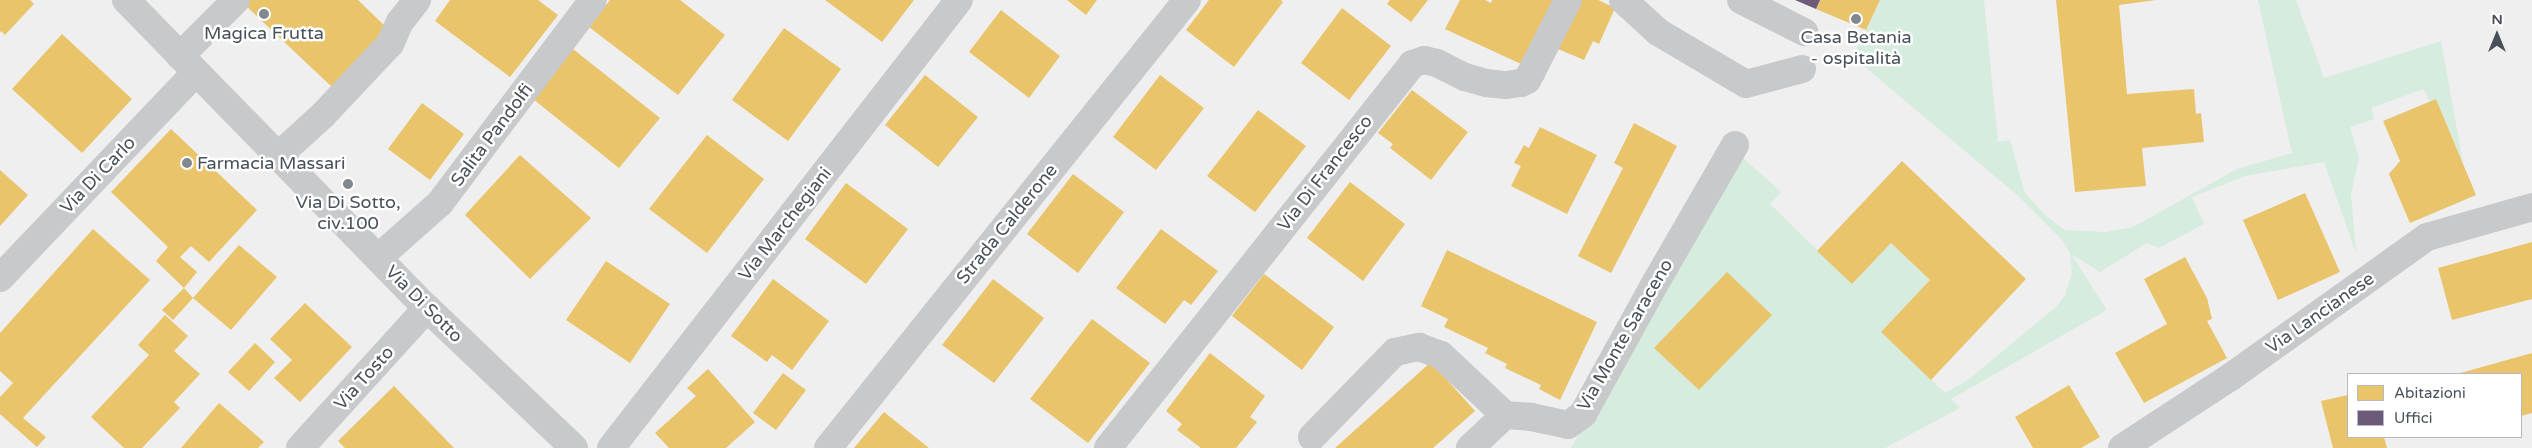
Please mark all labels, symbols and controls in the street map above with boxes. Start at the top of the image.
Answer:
marker: Magica Frutta [258,8,270,20]
north arrow [2472,10,2522,60]
text: N [2491,11,2503,28]
marker: Casa Betania - ospitalità [1850,13,1862,25]
place label: Magica Frutta [204,22,324,44]
place label: Casa Betania - ospitalità [1800,27,1912,70]
street label: Salita Pandolfi [446,79,538,191]
street label: Via Di Francesco [1273,111,1377,235]
street label: Via Di Carlo [56,132,140,218]
place label: Farmacia Massari [197,152,345,174]
marker: Farmacia Massari [181,157,193,169]
street label: Strada Calderone [952,160,1062,288]
street label: Via Marchegiani [734,163,836,285]
marker: Via Di Sotto, civ.100 [342,178,354,190]
place label: Via Di Sotto, civ.100 [295,192,401,234]
street label: Via Monte Saraceno [1573,255,1677,415]
street label: Via Di Sotto [381,261,467,347]
street label: Via Lancianese [2262,268,2378,358]
street label: Via Tosto [330,342,398,414]
legend [2347,373,2522,438]
text: Abitazioni [2394,384,2466,402]
text: Uffici [2394,409,2432,427]

